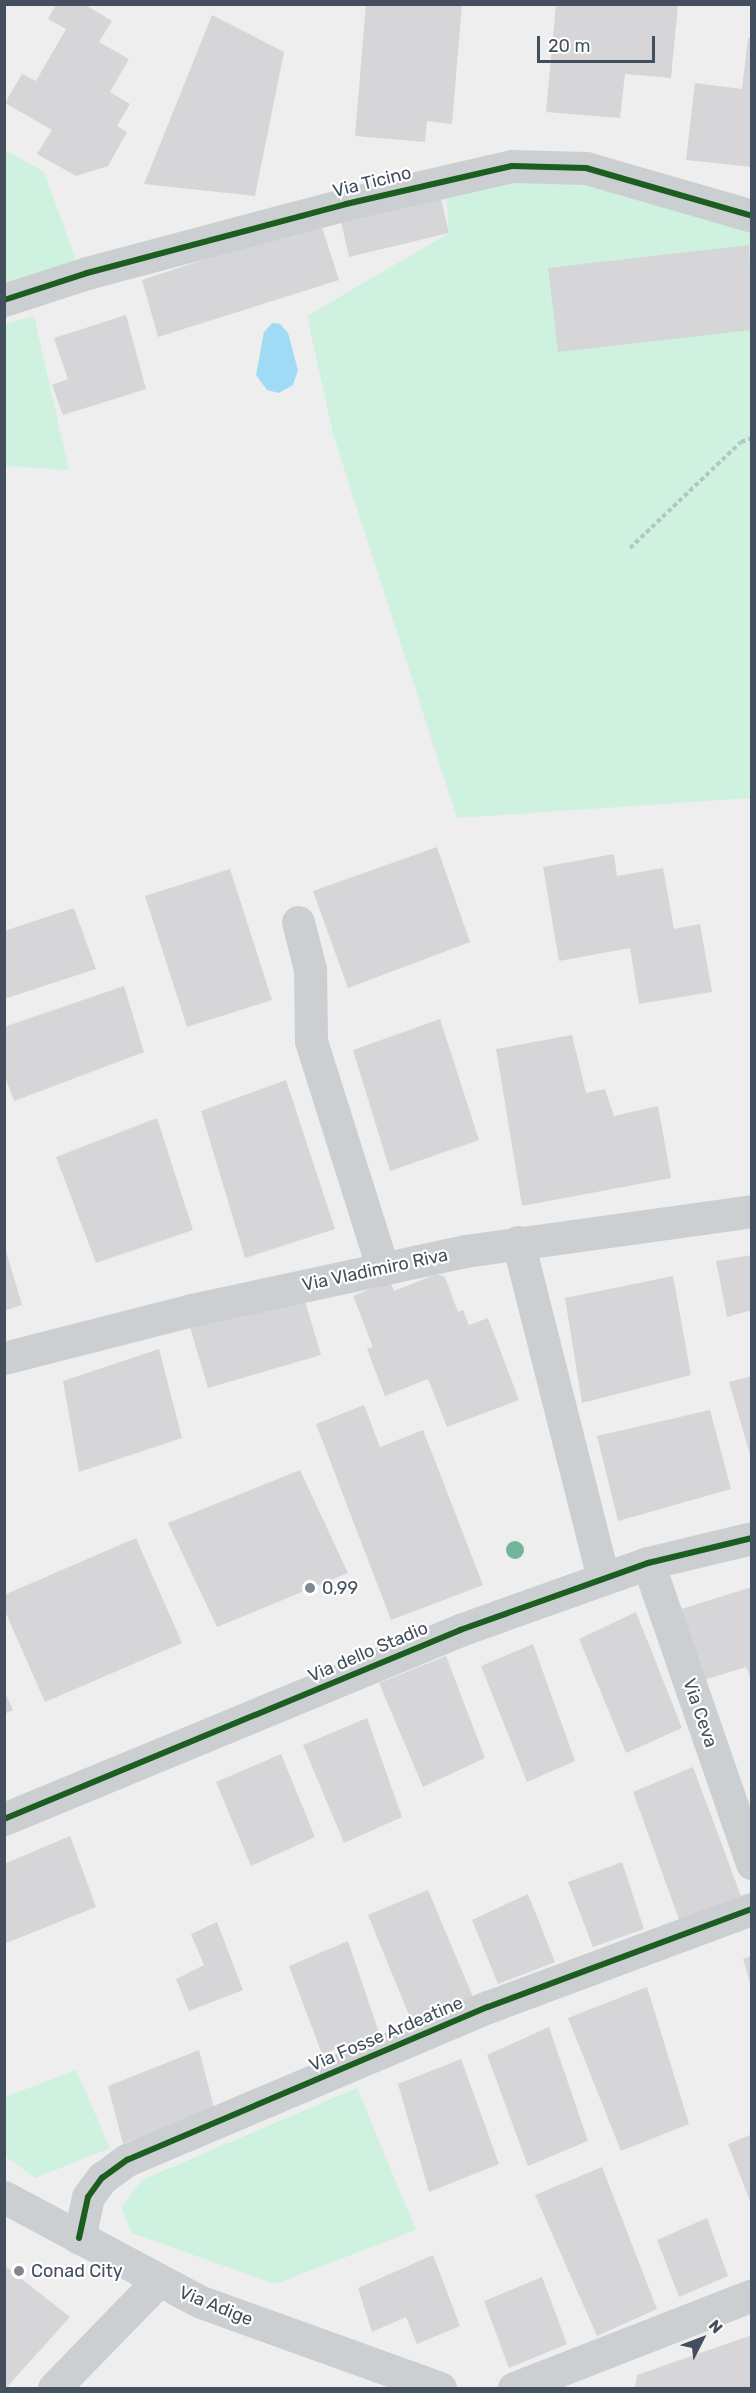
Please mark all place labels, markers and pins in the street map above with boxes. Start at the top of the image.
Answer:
place label: 0,99 [322,1577,358,1599]
marker: 0,99 [303,1581,317,1595]
place label: Conad City [31,2260,123,2282]
marker: Conad City [12,2264,26,2278]

